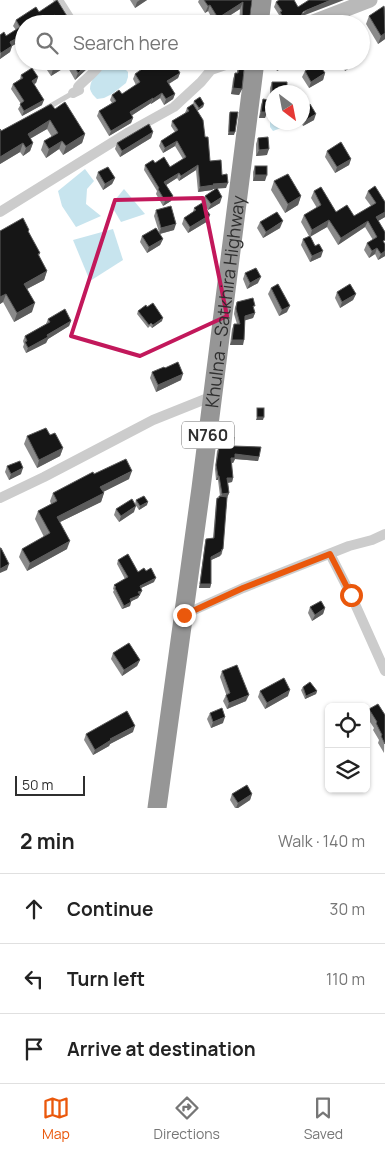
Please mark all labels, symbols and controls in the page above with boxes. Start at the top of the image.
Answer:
search box [15,15,370,70]
icon: search [33,29,61,57]
text: Search here [73,30,179,56]
north arrow [265,85,310,130]
street label: Khulna - Satkhira Highway [199,193,250,409]
road number: N760 [182,422,234,448]
route start [340,584,363,607]
route end [173,604,196,627]
map controls [325,703,370,793]
button: locate [325,703,370,748]
button: layers [325,748,370,793]
scale bar [15,773,85,796]
text: 50 m [22,775,53,794]
text: 2 min [20,827,75,855]
text: Walk · 140 m [278,830,365,852]
icon: ahead [20,895,48,923]
text: Continue [67,896,153,922]
text: 30 m [330,898,365,920]
icon: left [20,965,48,993]
text: Turn left [67,966,145,992]
text: 110 m [326,968,365,990]
icon: arrive [20,1035,48,1063]
text: Arrive at destination [67,1036,256,1062]
tab: Map [42,1094,70,1143]
tab: Directions [154,1094,220,1143]
tab: Saved [304,1094,343,1143]

